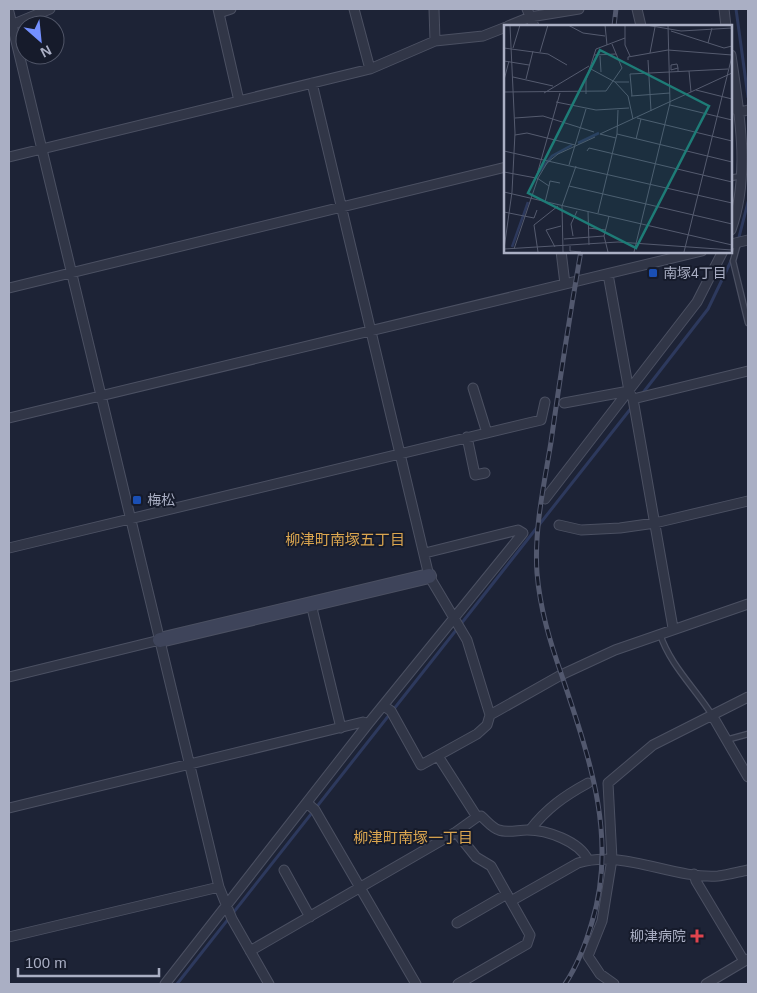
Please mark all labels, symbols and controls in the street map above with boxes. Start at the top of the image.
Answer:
north arrow [15,15,65,65]
inset map [504,25,732,252]
text: N [38,42,54,61]
place label: 南塚4丁目 [663,265,727,281]
marker: 南塚4丁目 [647,267,659,279]
place label: 梅松 [147,492,175,508]
marker: 梅松 [131,494,143,506]
district label: 柳津町南塚五丁目 [285,531,405,548]
district label: 柳津町南塚一丁目 [353,829,473,846]
place label: 柳津病院 [630,928,686,944]
marker: 柳津病院 [690,929,704,943]
scale bar [18,946,159,978]
text: 100 m [25,954,67,971]

